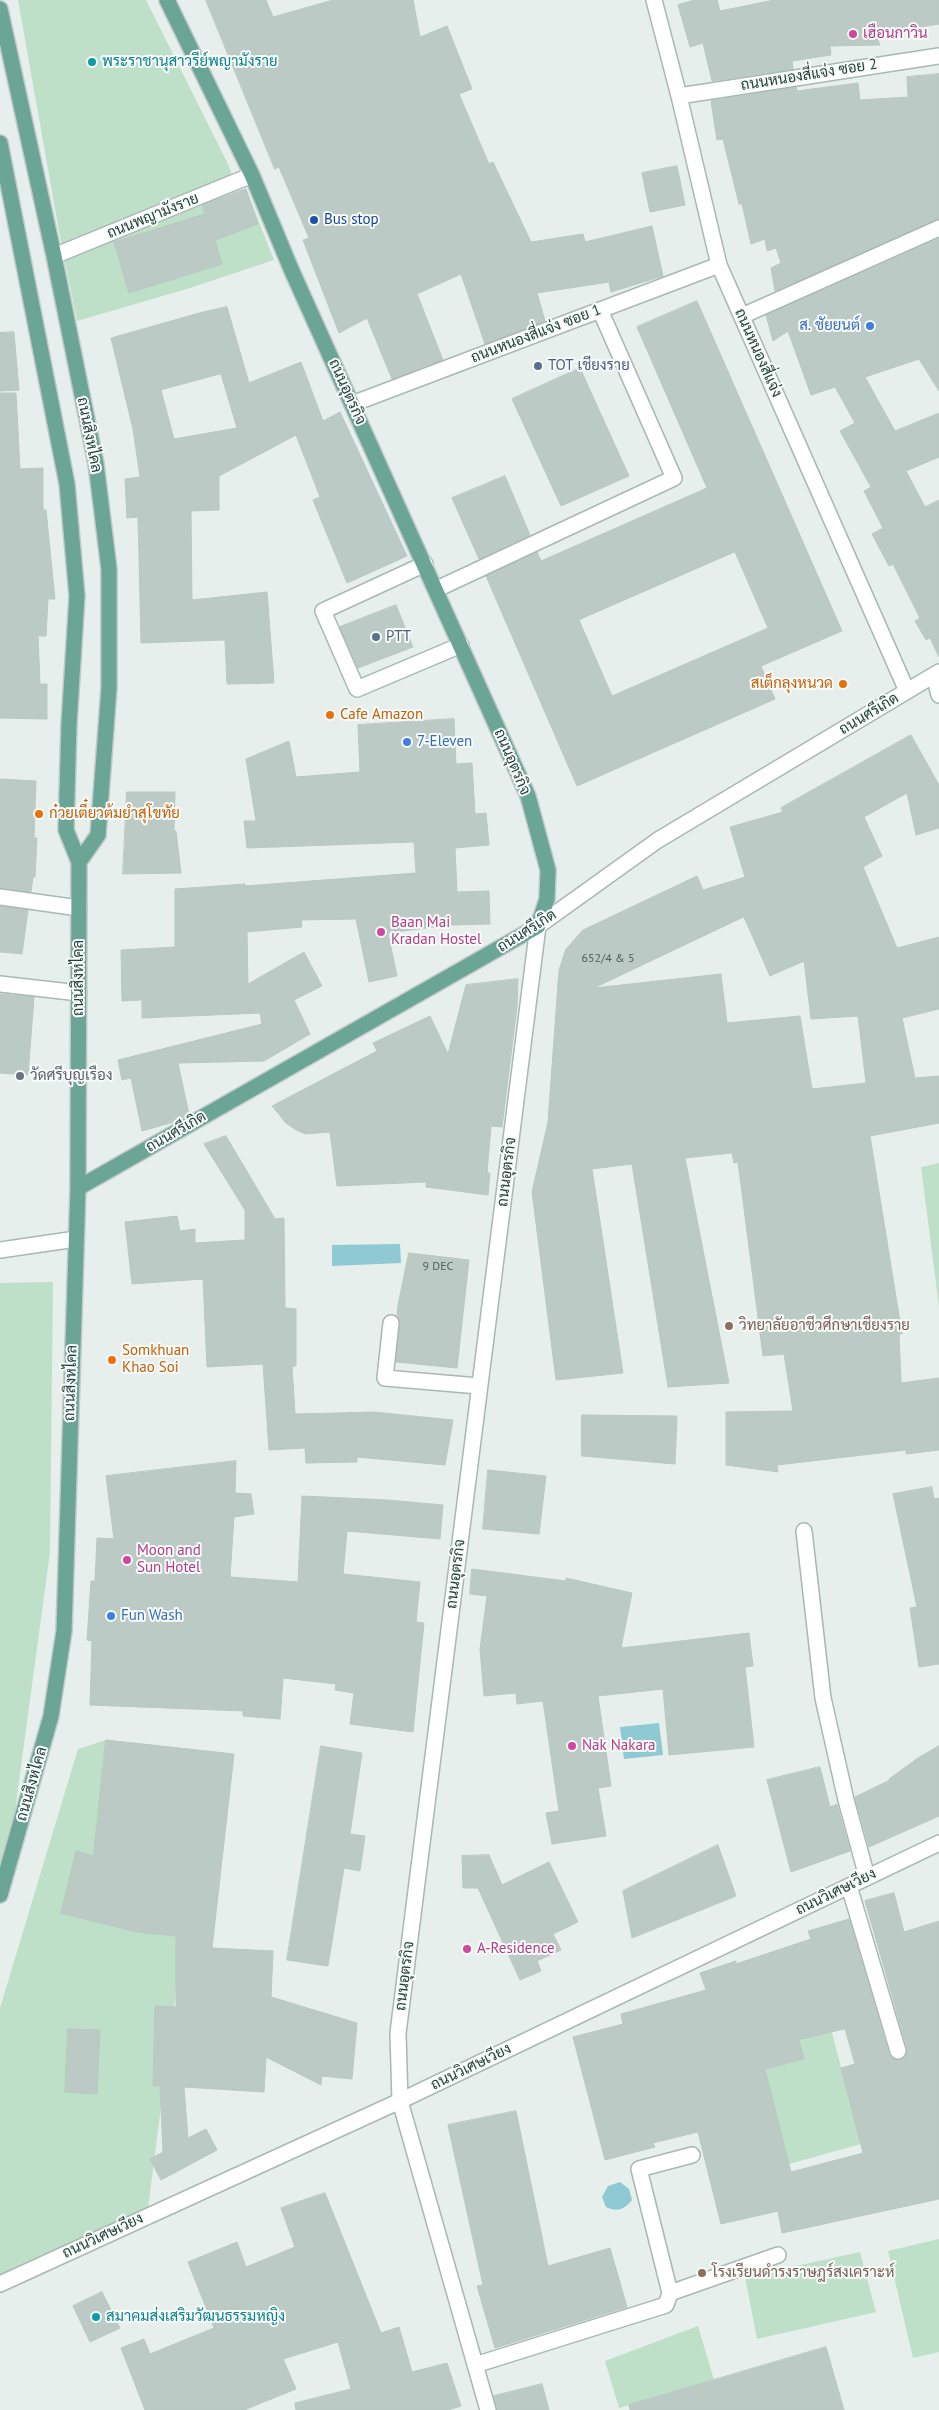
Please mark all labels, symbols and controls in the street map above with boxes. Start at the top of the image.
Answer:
place label: เฮือนกาวิน [863,25,928,43]
marker: เฮือนกาวิน [847,28,859,40]
place label: พระราชานุสาวรีย์พญามังราย [102,53,278,71]
street label: ถนนหนองสี่แจ่ง ซอย 2 [740,55,878,95]
marker: พระราชานุสาวรีย์พญามังราย [86,56,98,68]
street label: ถนนพญามังราย [104,189,202,243]
place label: Bus stop [324,211,379,229]
marker: Bus stop [308,214,320,226]
street label: ถนนหนองสี่แจ่ง ซอย 1 [468,301,604,367]
street label: ถนนหนองสี่แจ่ง [730,306,786,400]
place label: ส. ชัยยนต์ [799,317,860,335]
marker: ส. ชัยยนต์ [864,320,876,332]
street label: ถนนอุตรกิจ [325,356,369,428]
place label: TOT เชียงราย [548,357,630,375]
marker: TOT เชียงราย [532,360,544,372]
street label: ถนนสิงหไคล [73,396,105,474]
place label: PTT [386,628,411,646]
marker: PTT [370,631,382,643]
place label: สเต็กลุงหนวด [751,675,833,693]
marker: สเต็กลุงหนวด [837,678,849,690]
street label: ถนนศรีเกิด [836,689,902,739]
place label: Cafe Amazon [340,706,423,724]
marker: Cafe Amazon [324,709,336,721]
street label: ถนนอุตรกิจ [490,726,534,798]
place label: 7-Eleven [417,733,472,751]
marker: 7-Eleven [401,736,413,748]
place label: ก๋วยเตี๋ยวต้มยำสุโขทัย [49,805,180,823]
marker: ก๋วยเตี๋ยวต้มยำสุโขทัย [33,808,45,820]
street label: ถนนศรีเกิด [494,906,560,956]
place label: Baan Mai Kradan Hostel [391,914,481,949]
marker: Baan Mai Kradan Hostel [375,926,387,938]
street label: ถนนสิงหไคล [70,940,88,1016]
house number: 652/4 & 5 [581,952,635,966]
place label: วัดศรีบุญเรือง [30,1067,112,1085]
marker: วัดศรีบุญเรือง [14,1070,26,1082]
street label: ถนนศรีเกิด [143,1108,209,1156]
street label: ถนนอุตรกิจ [494,1136,520,1208]
house number: 9 DEC [423,1260,453,1274]
place label: วิทยาลัยอาชีวศึกษาเชียงราย [739,1317,910,1335]
marker: วิทยาลัยอาชีวศึกษาเชียงราย [723,1320,735,1332]
place label: Somkhuan Khao Soi [122,1342,189,1377]
street label: ถนนสิงหไคล [61,1344,81,1422]
marker: Somkhuan Khao Soi [106,1354,118,1366]
street label: ถนนอุตรกิจ [443,1538,469,1610]
place label: Moon and Sun Hotel [137,1542,201,1577]
marker: Moon and Sun Hotel [121,1554,133,1566]
place label: Fun Wash [121,1607,183,1625]
marker: Fun Wash [105,1610,117,1622]
place label: Nak Nakara [582,1737,655,1755]
marker: Nak Nakara [566,1740,578,1752]
street label: ถนนสิงหไคล [13,1745,51,1823]
street label: ถนนวิเศษเวียง [793,1865,879,1919]
street label: ถนนอุตรกิจ [392,1940,418,2012]
place label: A-Residence [477,1940,555,1958]
marker: A-Residence [461,1943,473,1955]
street label: ถนนวิเศษเวียง [428,2040,514,2094]
street label: ถนนวิเศษเวียง [60,2209,146,2263]
place label: โรงเรียนดำรงราษฎร์สงเคราะห์ [712,2264,894,2282]
marker: โรงเรียนดำรงราษฎร์สงเคราะห์ [696,2267,708,2279]
place label: สมาคมส่งเสริมวัฒนธรรมหญิง [106,2308,285,2326]
marker: สมาคมส่งเสริมวัฒนธรรมหญิง [90,2311,102,2323]

